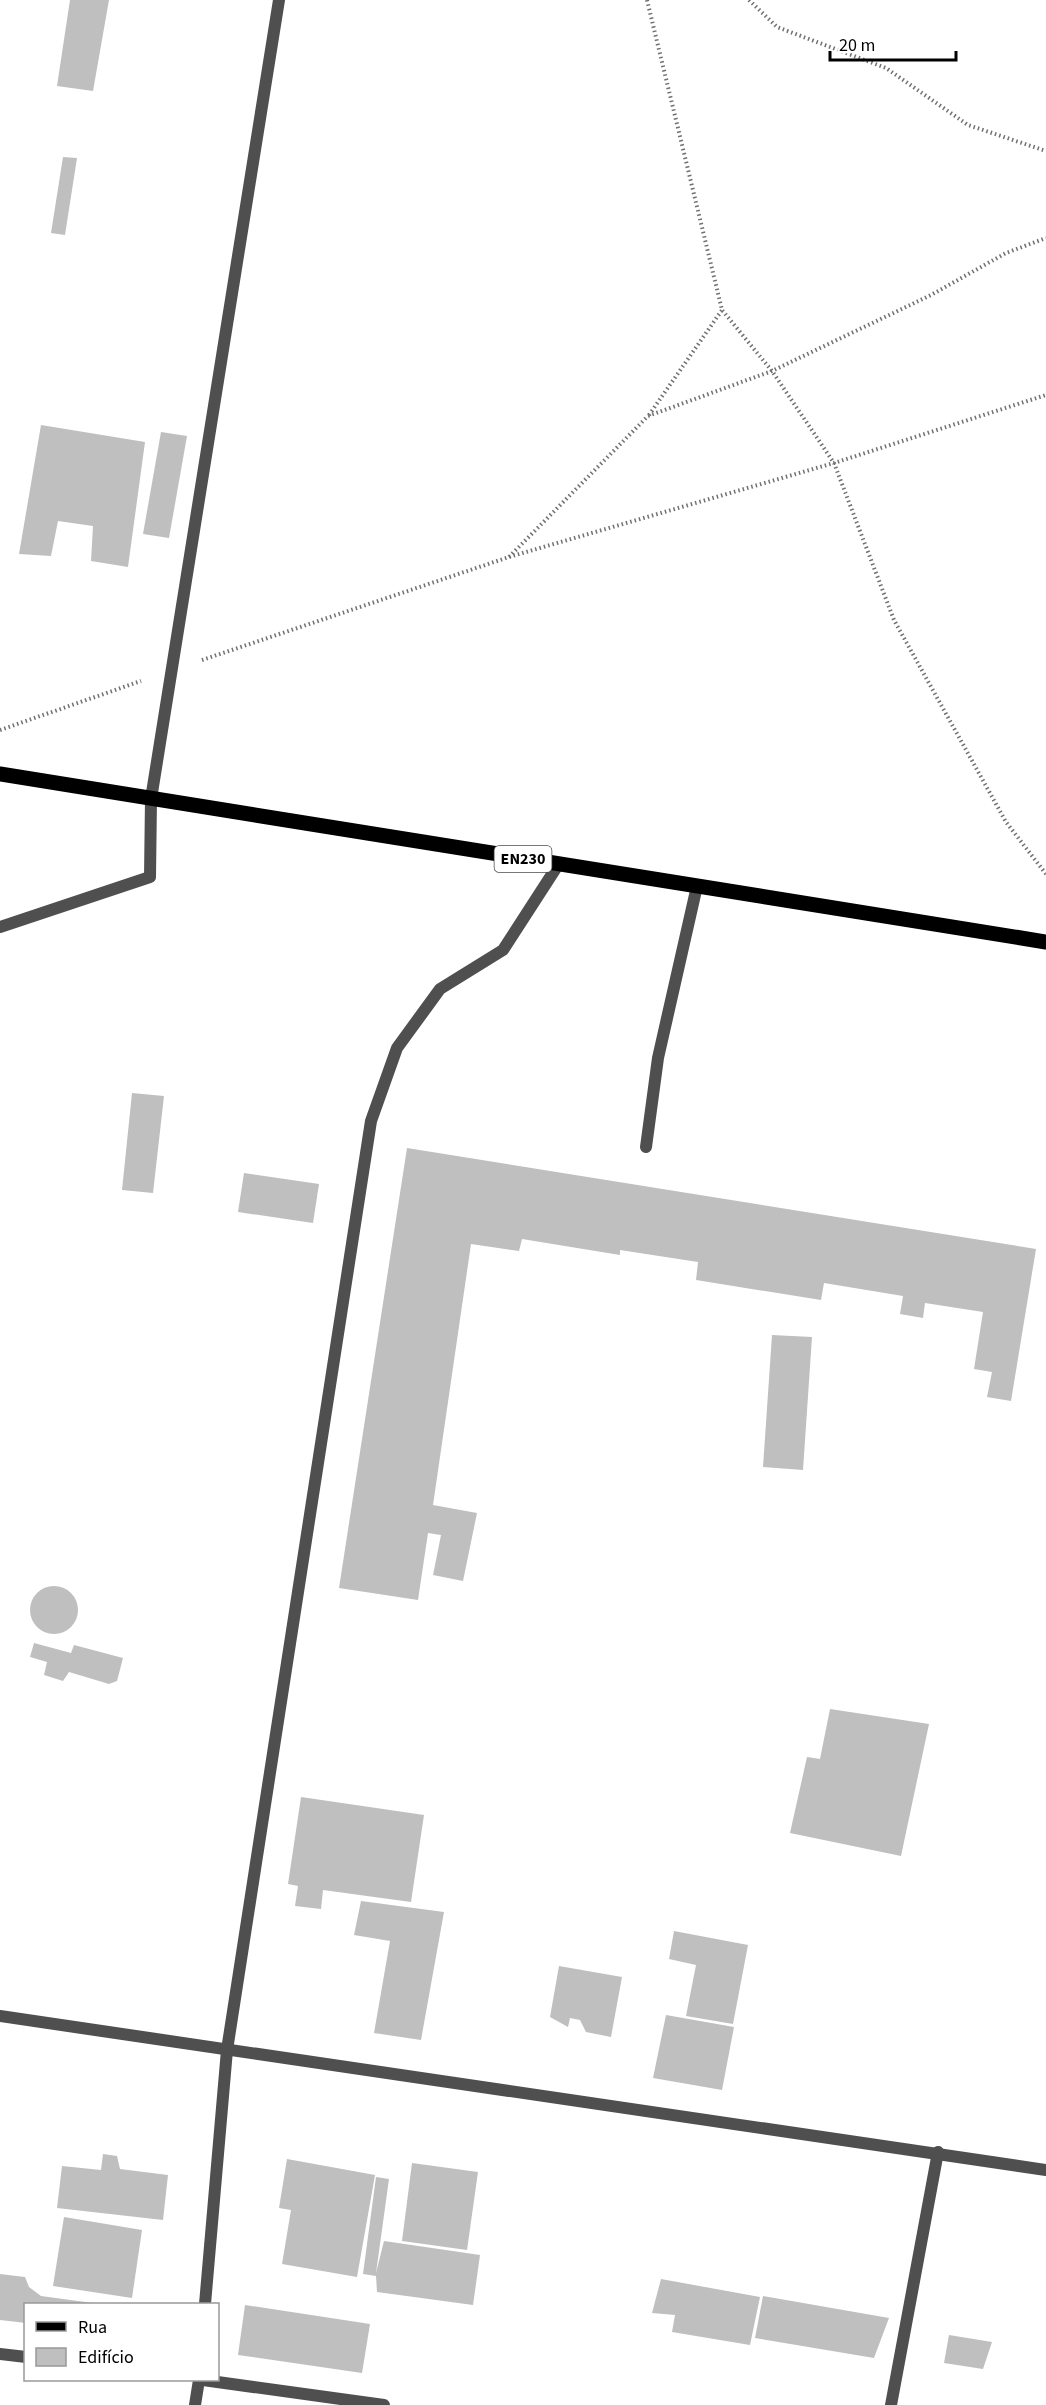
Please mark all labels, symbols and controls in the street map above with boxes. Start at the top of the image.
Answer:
scale bar [830,24,956,62]
text: 20 m [839,33,875,58]
road number: EN230 [494,846,552,872]
legend [24,2303,219,2381]
text: Rua [78,2315,107,2340]
text: Edifício [78,2345,134,2370]

